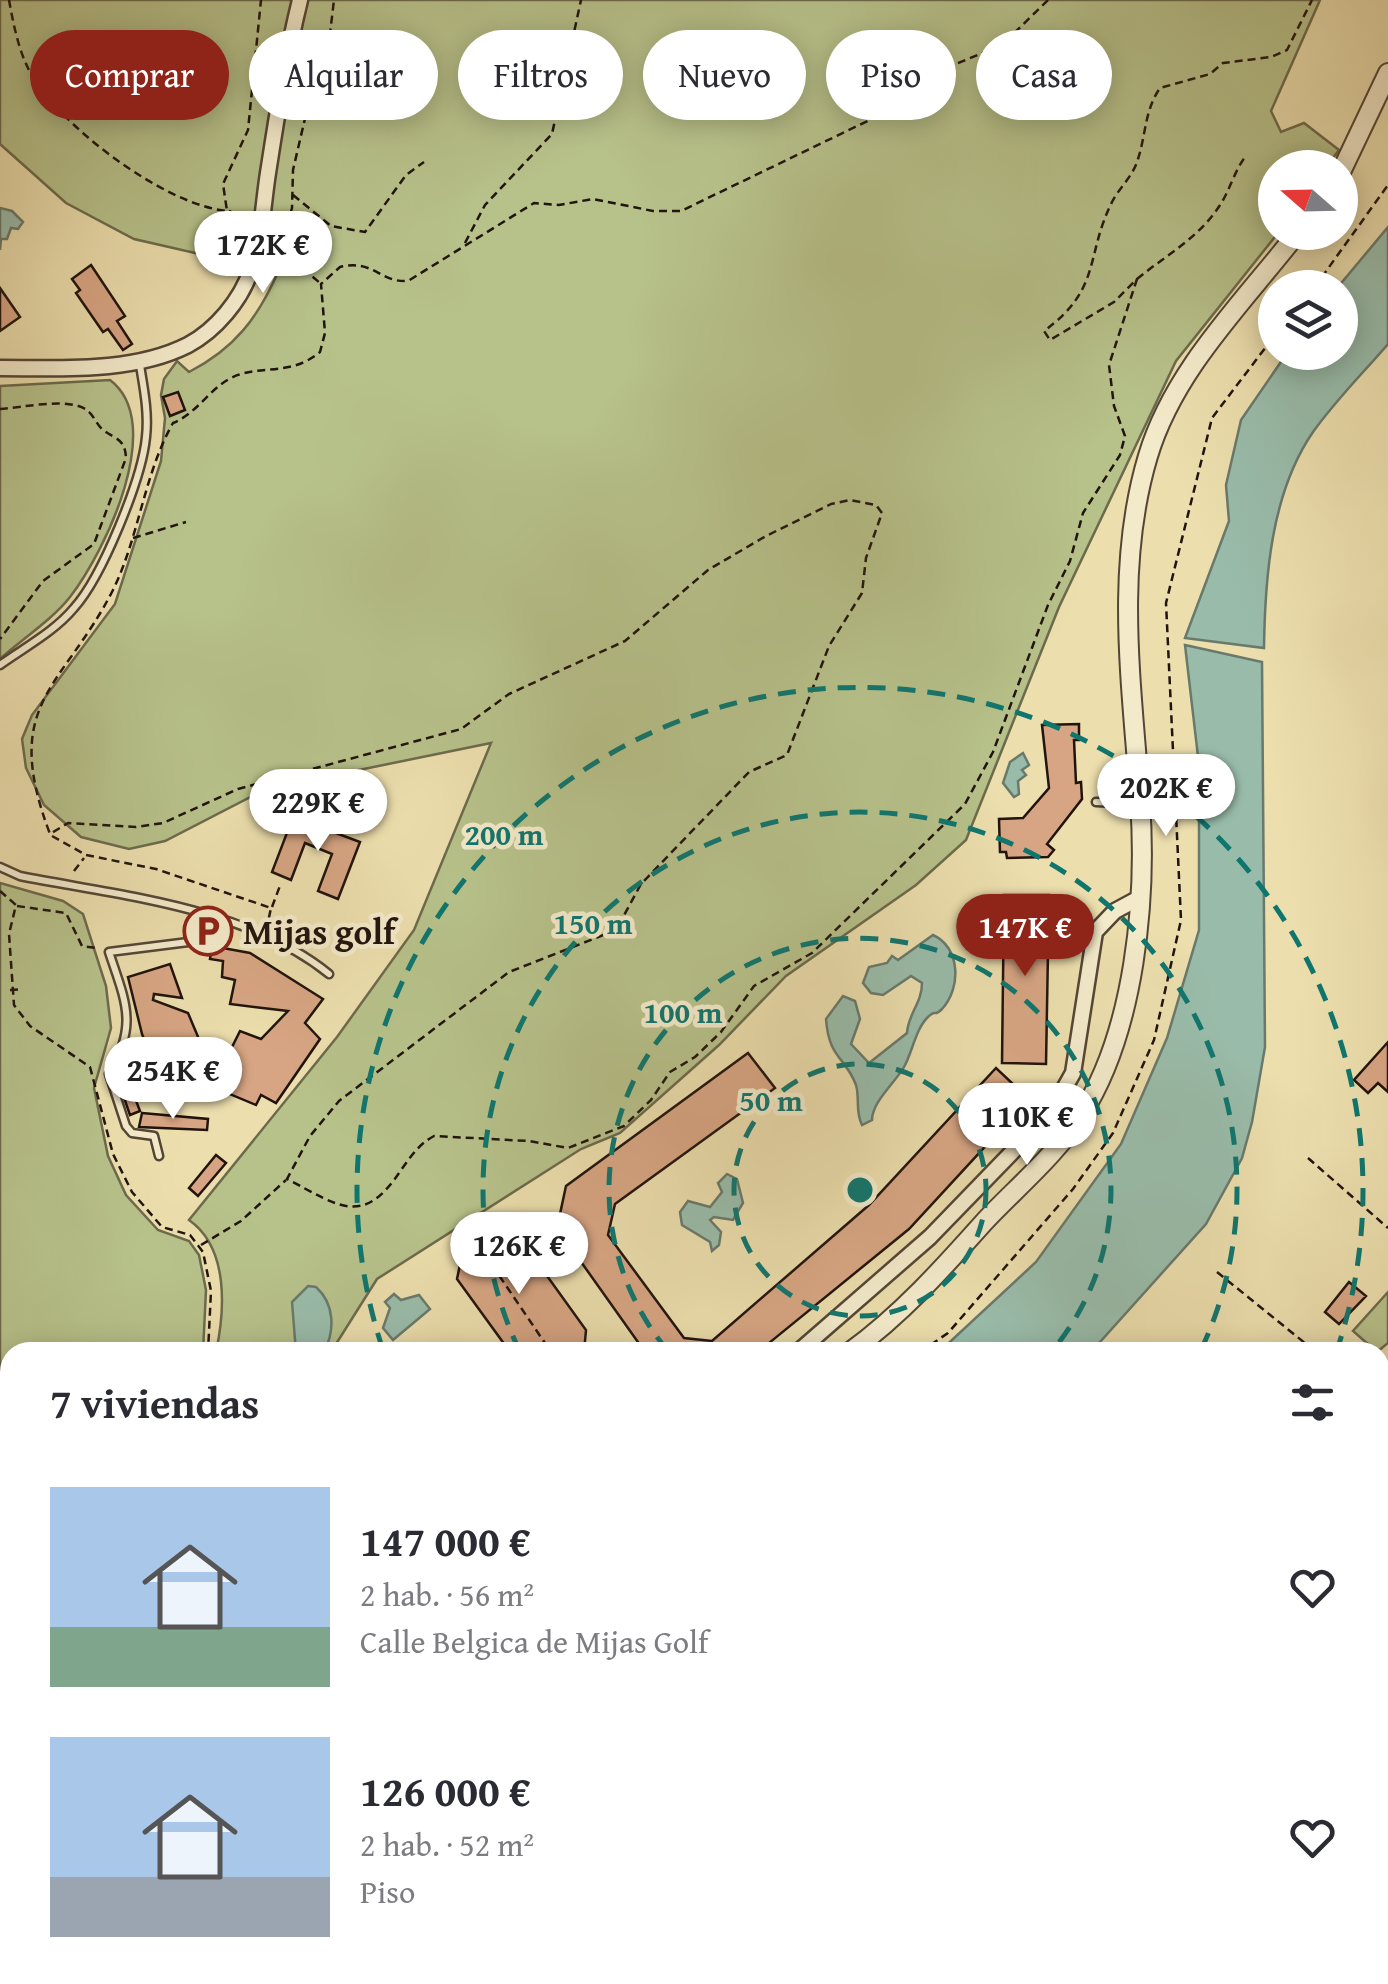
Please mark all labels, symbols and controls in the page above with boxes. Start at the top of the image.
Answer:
chip: Comprar [30,30,229,120]
chip: Alquilar [249,30,438,120]
chip: Filtros [458,30,623,120]
chip: Nuevo [643,30,806,120]
chip: Piso [826,30,956,120]
chip: Casa [976,30,1112,120]
north arrow [1258,150,1358,250]
map controls [1258,150,1358,370]
pin: 172K € [182,211,344,296]
text: 172K € [216,220,310,267]
button: layers [1258,270,1358,370]
pin: 202K € [1085,754,1247,839]
text: 202K € [1119,763,1213,810]
pin: 229K € [237,769,399,854]
text: 229K € [271,778,365,825]
text: 200 m [465,812,544,856]
pin: 147K € [944,894,1106,979]
text: 150 m [554,901,633,945]
text: 147K € [978,903,1072,950]
parking icon: Mijas golf [182,905,234,957]
place label: Mijas golf [243,906,399,957]
text: 100 m [644,990,723,1034]
pin: 254K € [92,1037,254,1122]
text: 254K € [126,1046,220,1093]
text: 50 m [739,1078,803,1122]
pin: 110K € [946,1083,1108,1168]
text: 110K € [980,1092,1074,1139]
centre of rings [842,1172,878,1208]
pin: 126K € [438,1212,600,1297]
text: 126K € [472,1221,566,1268]
text: 7 viviendas [50,1372,259,1433]
icon: filters [1285,1375,1340,1430]
text: 147 000 € [360,1510,531,1571]
icon: home [130,1527,250,1647]
icon: heart [1285,1560,1340,1615]
text: 2 hab. · 56 m² [360,1571,534,1618]
text: Calle Belgica de Mijas Golf [360,1618,708,1665]
text: 126 000 € [360,1760,531,1821]
icon: home [130,1777,250,1897]
icon: heart [1285,1810,1340,1865]
text: 2 hab. · 52 m² [360,1821,534,1868]
text: Piso [360,1868,415,1915]

